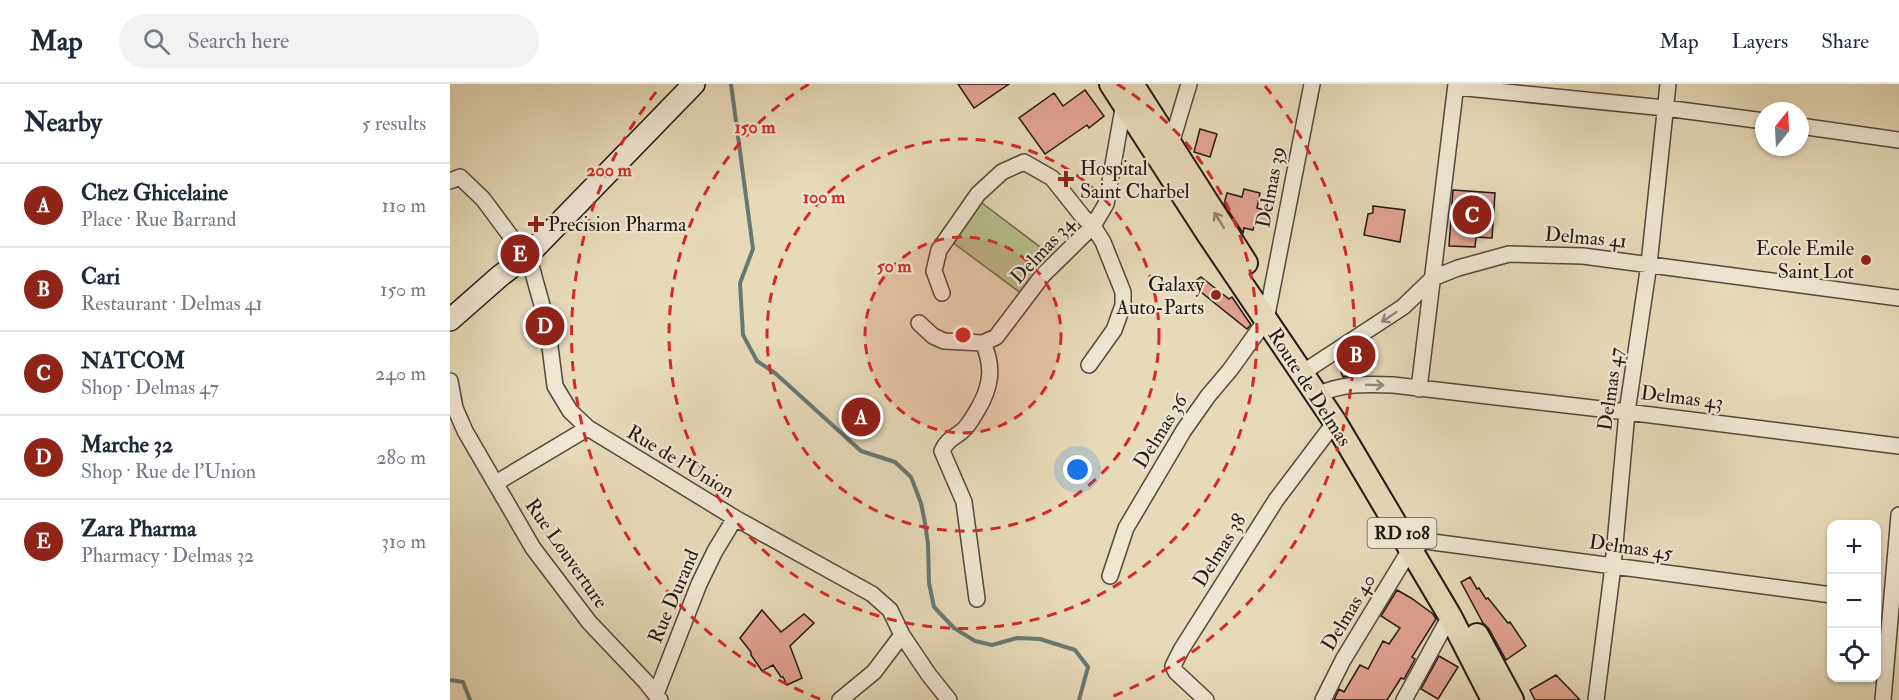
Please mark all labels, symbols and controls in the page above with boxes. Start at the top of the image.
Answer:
search box [119,14,539,68]
text: Map [30,24,83,59]
icon: search [140,25,173,58]
text: Search here [188,27,289,55]
text: Map [1659,28,1699,55]
text: Layers [1732,28,1788,55]
text: Share [1821,28,1869,55]
north arrow [1755,102,1809,156]
text: Nearby [24,107,102,139]
text: 5 results [362,111,426,136]
text: 150 m [734,116,777,139]
street label: Delmas 39 [1250,144,1291,230]
place label: Hospital Saint Charbel [1080,156,1190,204]
text: 200 m [586,159,633,182]
marker: Hospital Saint Charbel [1057,170,1075,188]
text: Chez Ghicelaine [81,179,228,207]
text: 100 m [803,186,846,209]
pin: C [1452,192,1492,238]
text: A [37,193,50,218]
text: 110 m [382,193,426,218]
text: Place · Rue Barrand [81,207,236,232]
street label: Delmas 34 [1005,211,1081,289]
place label: Precision Pharma [548,212,687,237]
one-way arrow [1212,212,1224,229]
marker: Precision Pharma [529,217,543,231]
street label: Delmas 41 [1544,221,1628,254]
pin: E [500,232,540,276]
place label: Ecole Emile Saint Lot [1756,236,1855,284]
marker: Ecole Emile Saint Lot [1859,253,1873,267]
text: 50 m [877,255,912,278]
text: Cari [81,263,120,291]
place label: Galaxy Auto-Parts [1115,272,1205,320]
text: B [37,277,50,302]
text: 150 m [380,277,426,302]
marker: Galaxy Auto-Parts [1209,288,1223,302]
text: Restaurant · Delmas 41 [81,291,263,316]
pin: D [526,304,565,348]
one-way arrow [1382,311,1398,323]
street label: Route de Delmas [1262,323,1357,451]
centre of rings [953,325,973,345]
pin: B [1336,332,1376,378]
street label: Delmas 47 [1592,346,1629,432]
text: NATCOM [81,347,185,375]
text: C [36,361,51,386]
text: 240 m [375,361,426,386]
text: Shop · Delmas 47 [81,375,219,400]
one-way arrow [1364,379,1384,390]
street label: Delmas 43 [1639,380,1725,415]
street label: Delmas 36 [1128,389,1193,473]
pin: A [842,394,880,440]
street label: Rue de l'Union [622,419,739,503]
text: Marche 32 [81,431,173,459]
text: D [35,445,52,470]
text: 280 m [376,445,426,470]
your location [1063,455,1092,484]
text: Shop · Rue de l'Union [81,459,256,484]
street label: Rue Louverture [520,494,614,613]
street label: Delmas 38 [1187,509,1252,592]
text: Zara Pharma [81,515,196,543]
road number: RD 108 [1368,518,1436,548]
map controls [1827,520,1881,682]
button: + [1827,520,1881,574]
text: E [36,529,51,554]
text: 310 m [381,529,426,554]
street label: Delmas 45 [1588,529,1675,566]
text: Pharmacy · Delmas 32 [81,543,254,568]
street label: Rue Durand [643,545,704,647]
street label: Delmas 40 [1316,569,1381,655]
button: − [1827,574,1881,628]
button: locate [1827,628,1881,682]

